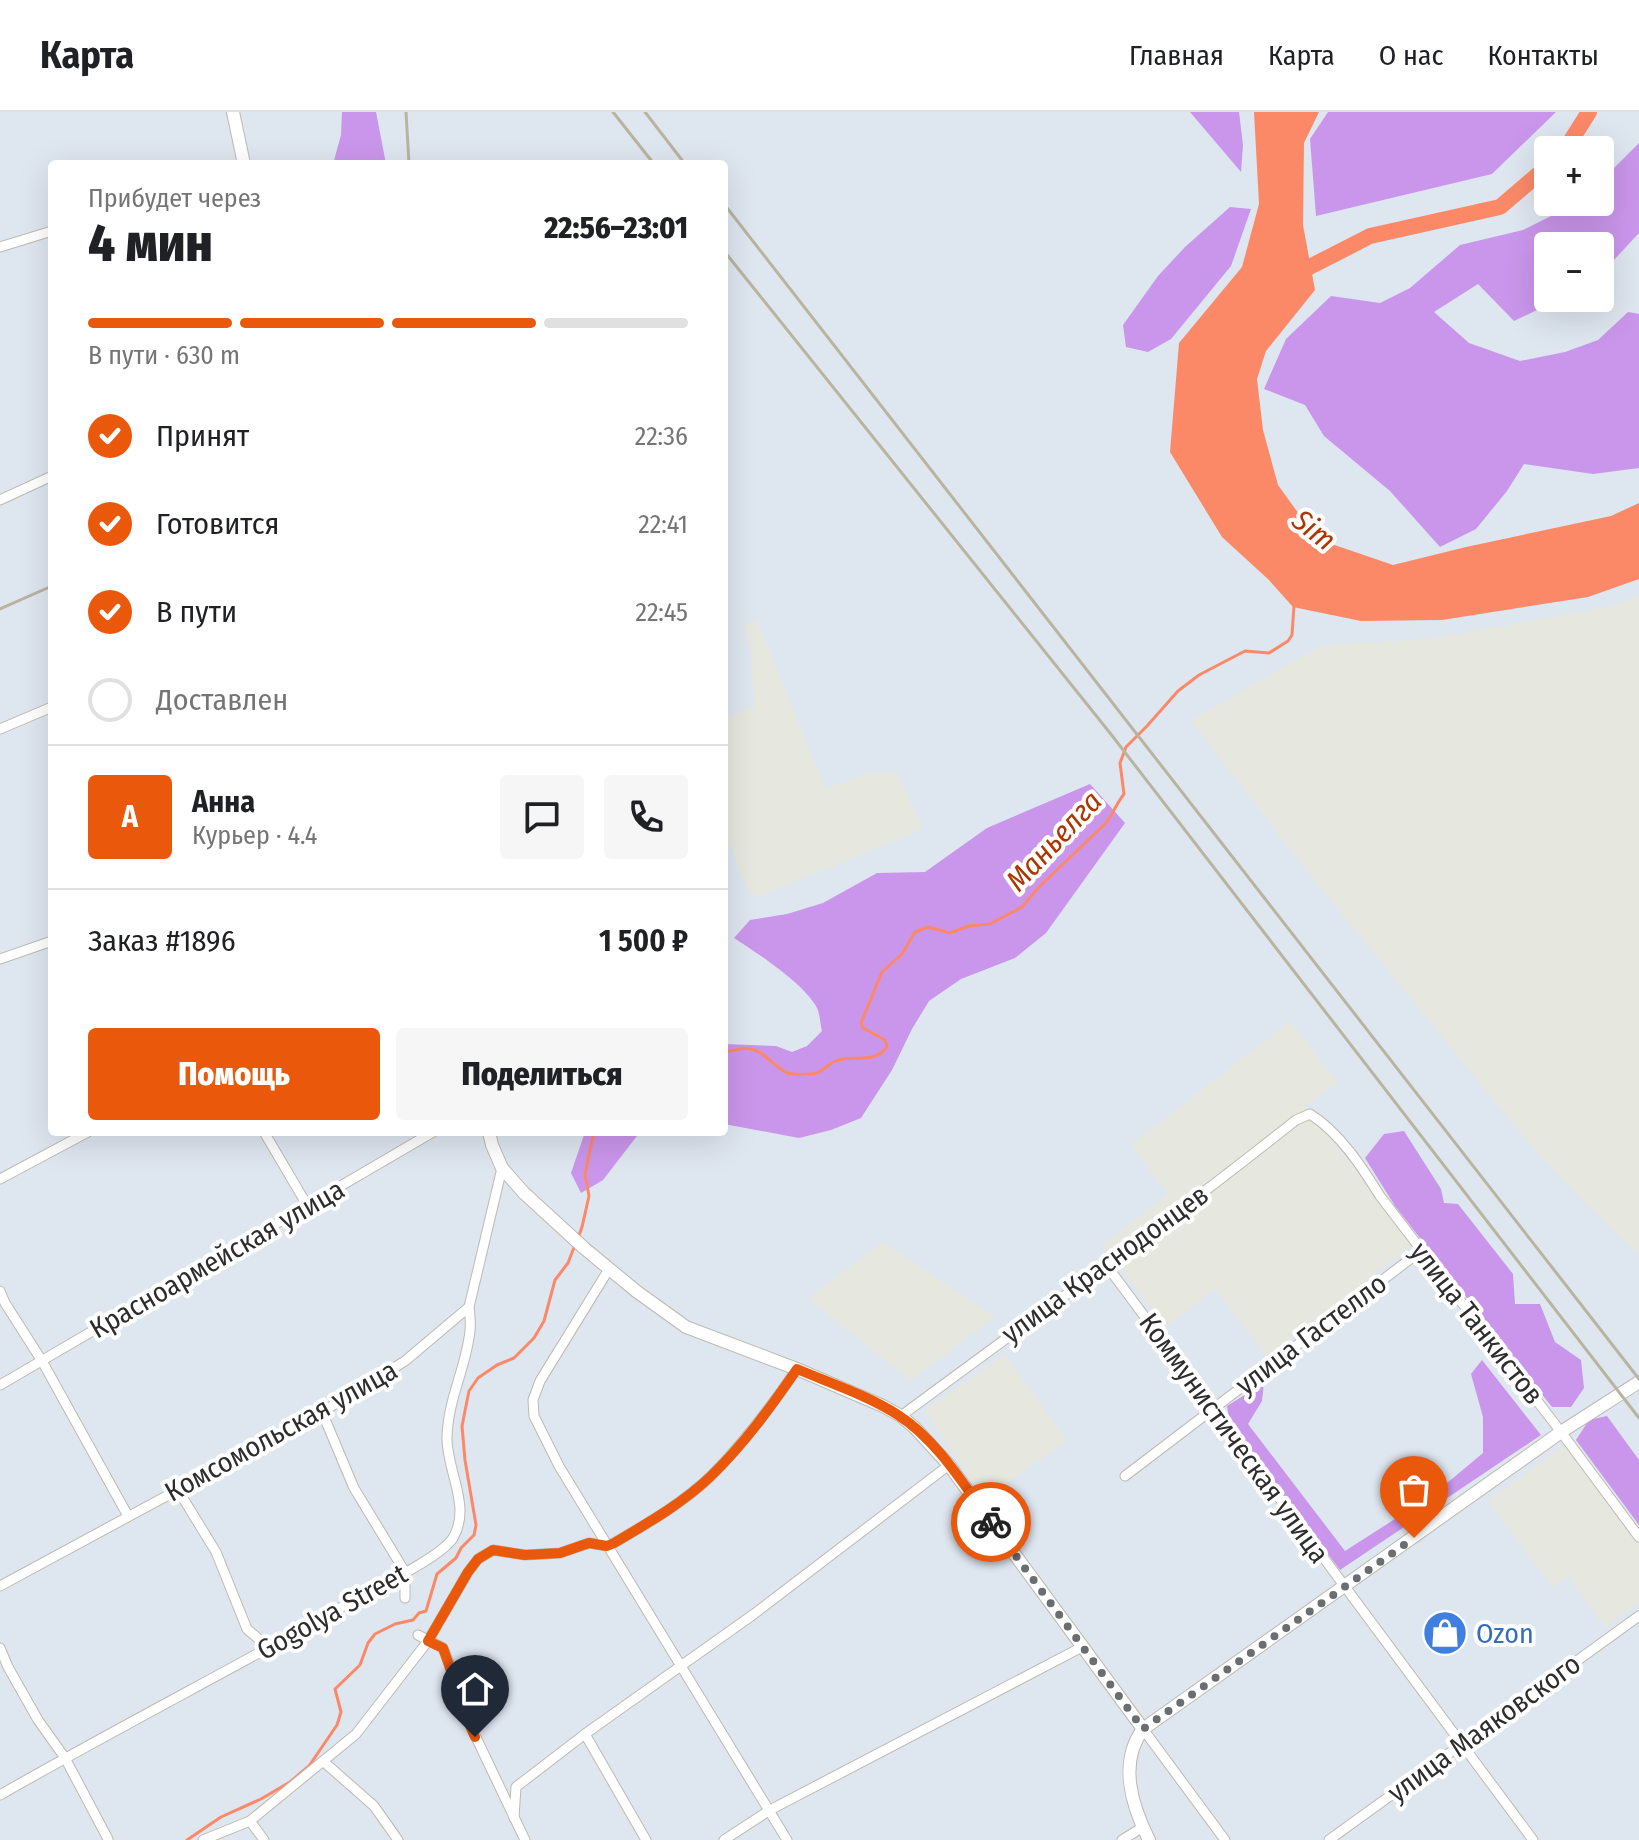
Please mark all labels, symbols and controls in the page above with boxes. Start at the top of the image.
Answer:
text: Карта [40,32,134,78]
text: Главная [1129,39,1224,72]
text: Карта [1268,39,1335,72]
text: О нас [1379,39,1444,72]
text: Контакты [1488,39,1599,72]
map controls [1534,136,1614,312]
button: + [1534,136,1614,216]
text: Прибудет через [88,183,261,214]
text: 22:56–23:01 [544,210,688,246]
text: 4 мин [88,212,213,275]
button: − [1534,232,1614,312]
text: В пути · 630 m [88,340,240,371]
icon: check [88,414,132,458]
text: Принят [156,418,249,454]
text: 22:36 [635,421,688,452]
water label: Sim [1284,501,1343,558]
icon: check [88,502,132,546]
text: Готовится [156,506,279,542]
text: 22:41 [638,509,688,540]
icon: check [88,590,132,634]
text: В пути [156,594,237,630]
text: 22:45 [635,597,688,628]
text: Доставлен [156,682,288,718]
button: chat [500,775,584,859]
button: phone [604,775,688,859]
water label: Маньелга [999,783,1109,899]
text: Анна [192,784,255,820]
text: А [122,799,138,835]
text: Курьер · 4.4 [192,820,317,851]
text: Заказ #1896 [88,923,236,959]
text: 1 500 ₽ [599,923,688,959]
button: Помощь [88,1028,380,1120]
button: Поделиться [396,1028,688,1120]
street label: Красноармейская улица [84,1173,350,1345]
street label: улица Краснодонцев [995,1178,1215,1350]
street label: улица Танкистов [1403,1235,1551,1411]
street label: улица Гастелло [1229,1267,1393,1401]
street label: Коммунистическая улица [1132,1307,1336,1569]
street label: Комсомольская улица [159,1353,403,1509]
pin [1380,1456,1448,1538]
icon: bag [1392,1468,1436,1512]
courier [951,1482,1031,1562]
icon: bike [969,1500,1013,1544]
street label: Gogolya Street [251,1557,414,1667]
shop icon: Ozon [1421,1609,1469,1657]
place label: Ozon [1476,1617,1534,1650]
street label: улица Маяковского [1381,1647,1587,1809]
pin [441,1655,509,1737]
icon: home [453,1667,497,1711]

